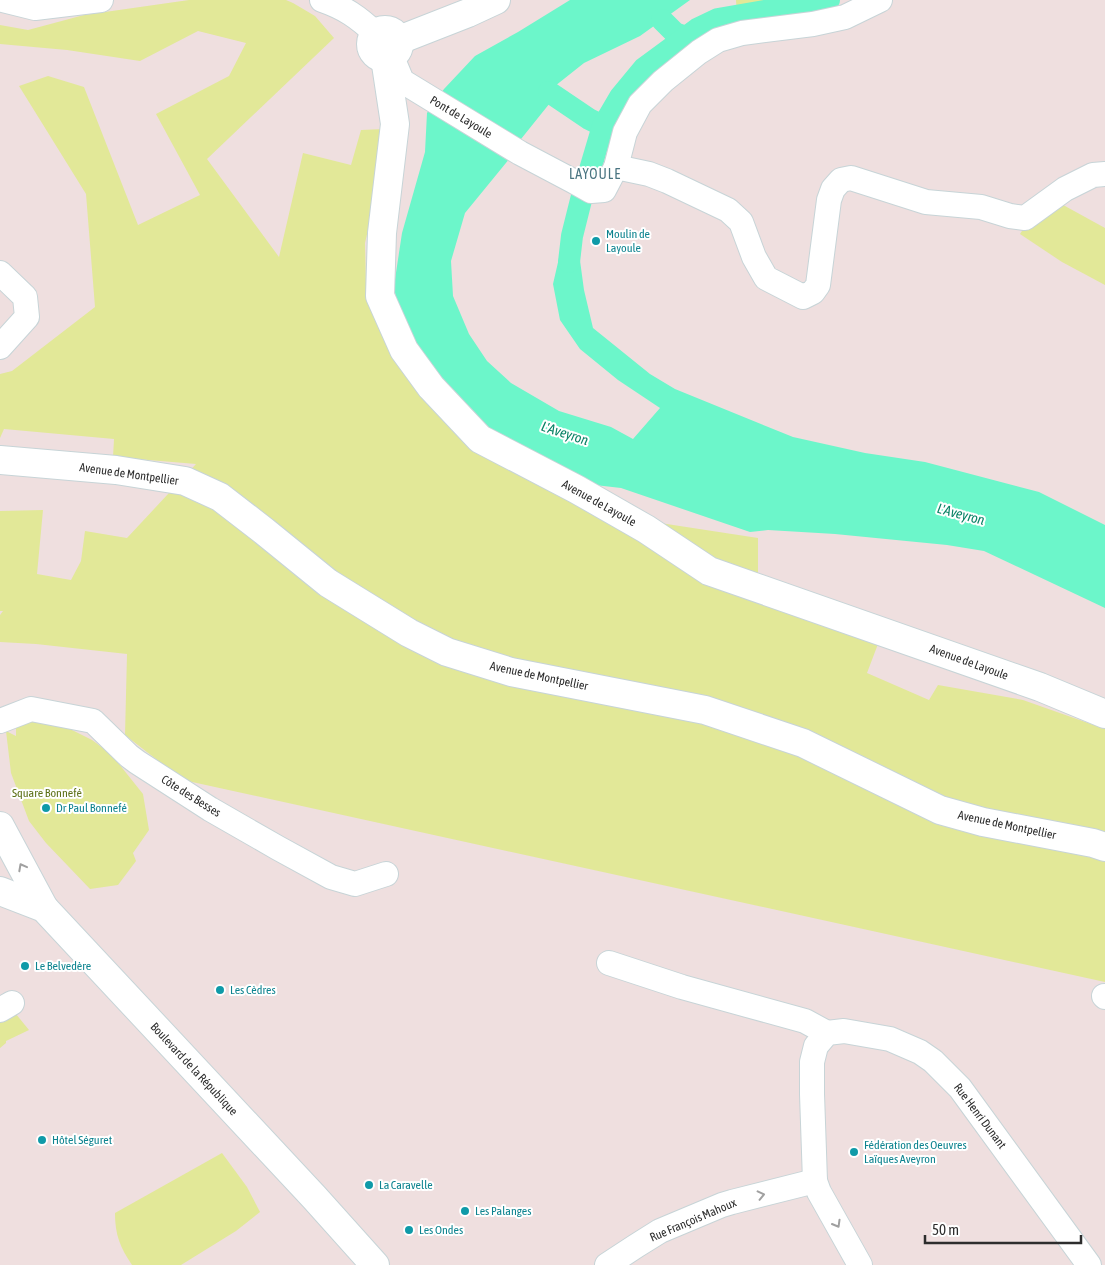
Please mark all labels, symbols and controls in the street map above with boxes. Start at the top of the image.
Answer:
street label: Pont de Layoule [427,93,495,141]
district label: LAYOULE [569,166,621,182]
place label: Moulin de Layoule [606,227,650,255]
marker: Moulin de Layoule [590,235,602,247]
water label: L'Aveyron [539,418,591,448]
street label: Avenue de Montpellier [79,460,180,488]
street label: Avenue de Layoule [559,477,639,529]
water label: L'Aveyron [935,500,987,528]
street label: Avenue de Layoule [928,641,1010,683]
street label: Avenue de Montpellier [489,659,590,693]
street label: Côte des Besses [159,772,223,820]
park label: Square Bonnefé [12,786,82,800]
place label: Dr Paul Bonnefé [56,801,127,815]
marker: Dr Paul Bonnefé [40,802,52,814]
street label: Avenue de Montpellier [957,808,1058,842]
one-way arrow [18,864,28,873]
place label: Le Belvedère [35,959,91,973]
marker: Le Belvedère [19,960,31,972]
place label: Les Cèdres [230,983,276,997]
marker: Les Cèdres [214,984,226,996]
street label: Boulevard de la République [147,1020,241,1118]
street label: Rue Henri Dunant [951,1081,1009,1152]
place label: Hôtel Séguret [52,1133,113,1147]
marker: Hôtel Séguret [36,1134,48,1146]
place label: Fédération des Oeuvres Laïques Aveyron [864,1138,967,1166]
marker: Fédération des Oeuvres Laïques Aveyron [848,1146,860,1158]
place label: La Caravelle [379,1178,433,1192]
marker: La Caravelle [363,1179,375,1191]
one-way arrow [757,1190,766,1201]
street label: Rue François Mahoux [648,1195,739,1245]
place label: Les Palanges [475,1204,531,1218]
marker: Les Palanges [459,1205,471,1217]
scale bar [925,1212,1081,1244]
one-way arrow [830,1218,840,1227]
text: 50 m [932,1221,959,1238]
place label: Les Ondes [419,1223,463,1237]
marker: Les Ondes [403,1224,415,1236]

